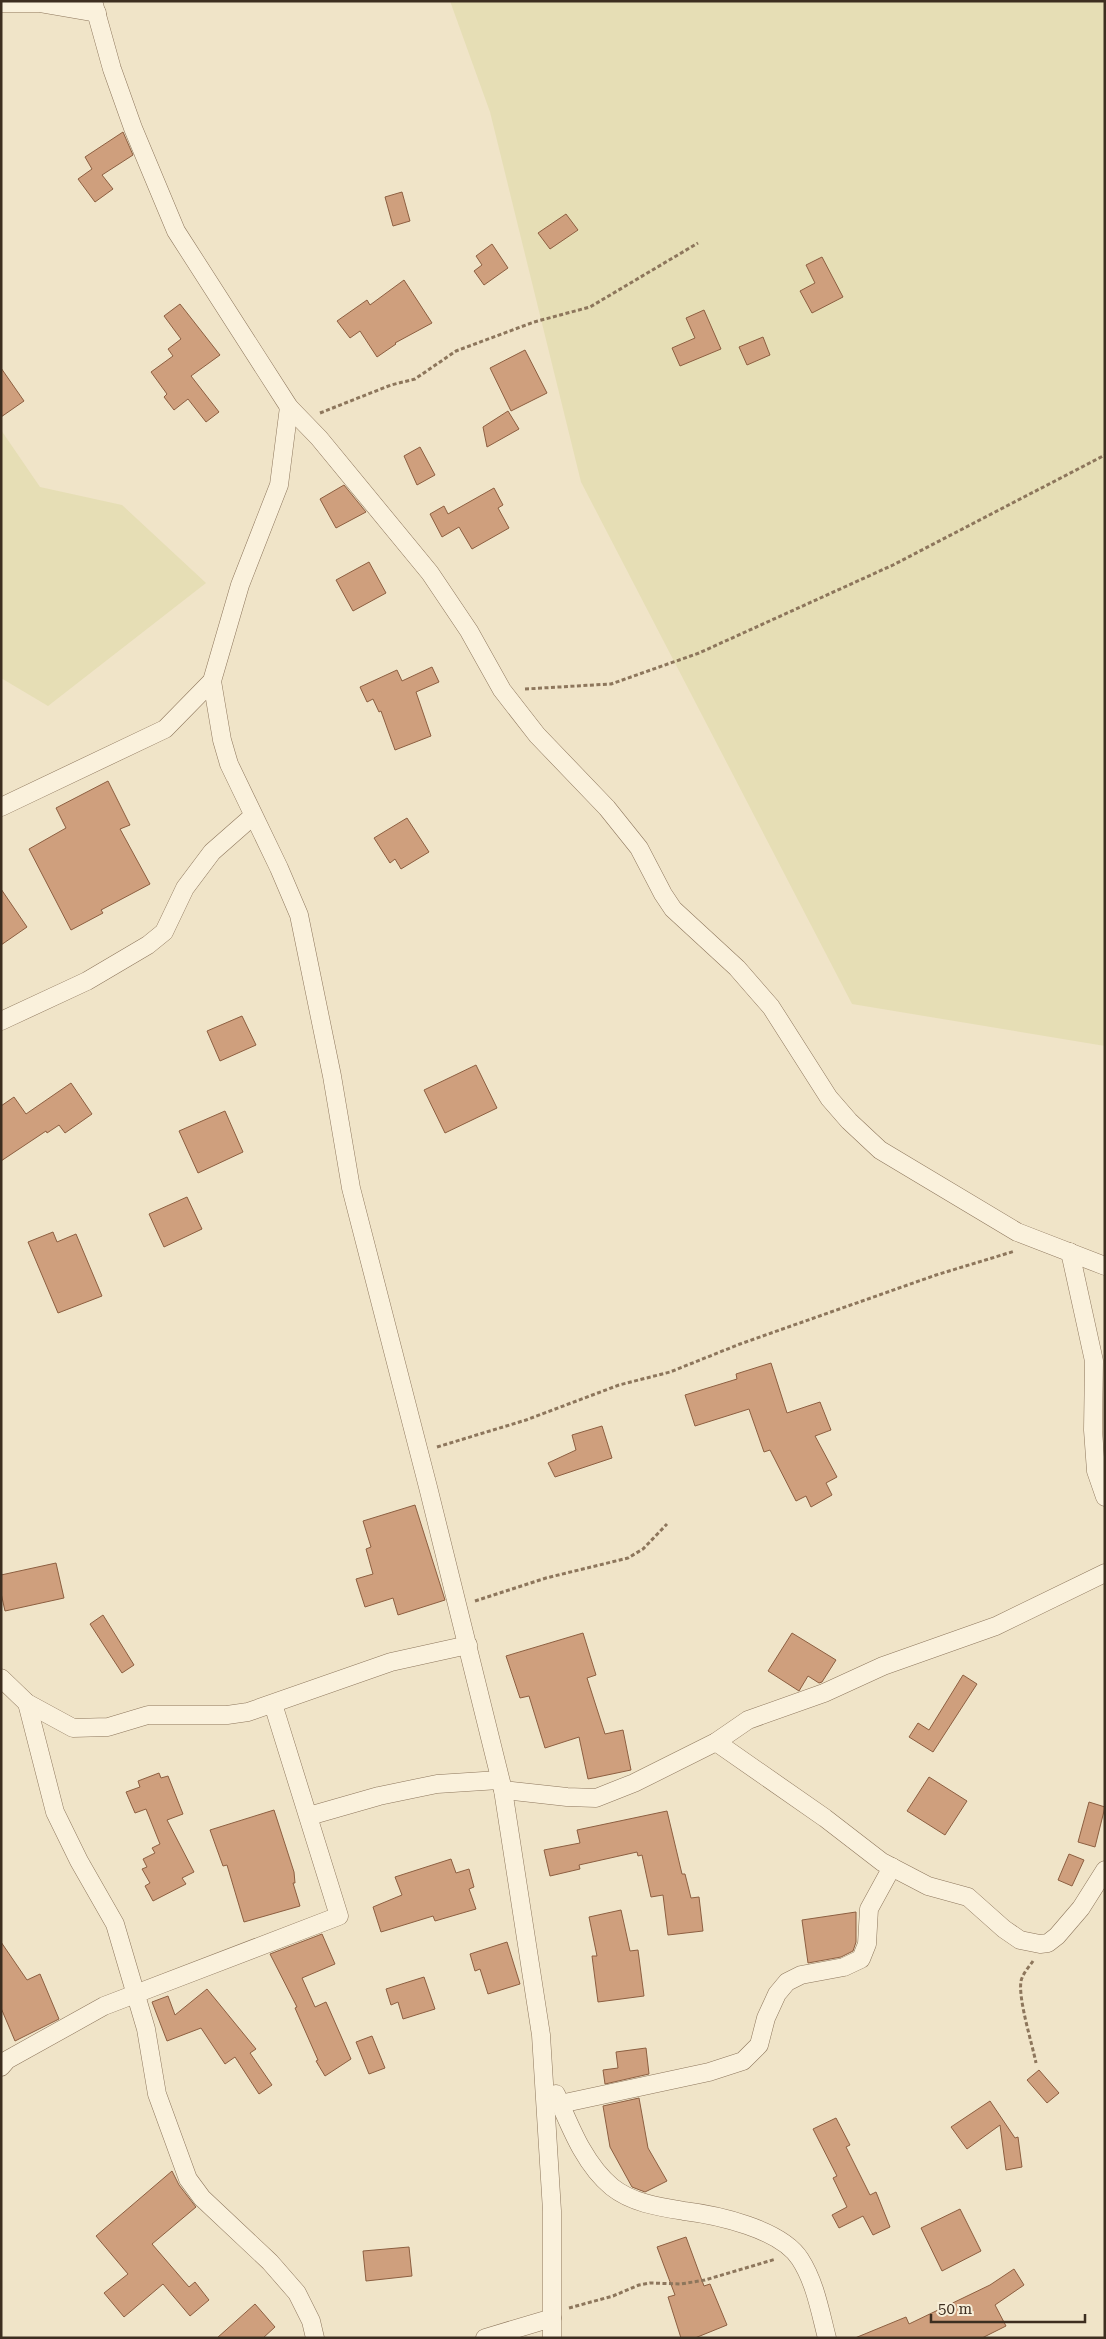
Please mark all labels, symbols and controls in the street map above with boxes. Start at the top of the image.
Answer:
scale bar [931,2292,1085,2324]
text: 50 m [938,2300,973,2318]

